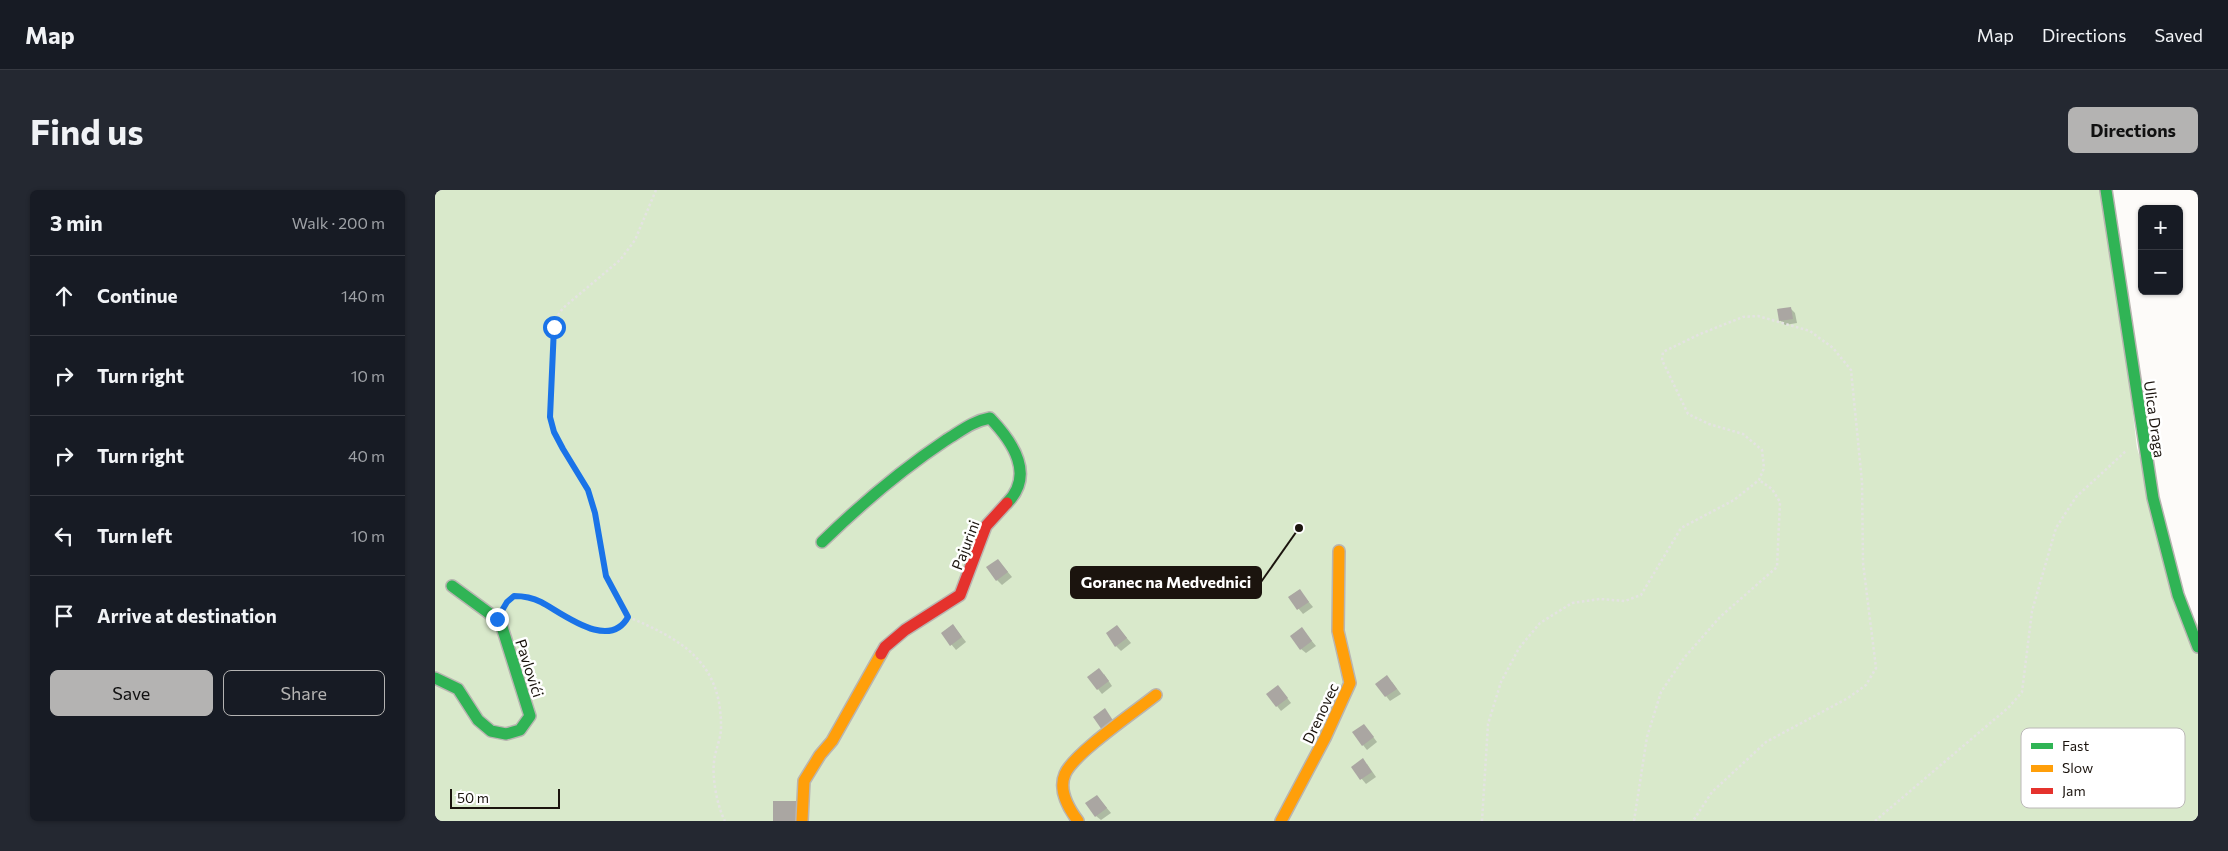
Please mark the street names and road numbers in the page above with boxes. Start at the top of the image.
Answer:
street label: Ulica Draga [2141,379,2169,459]
street label: Pajurini [947,518,983,572]
street label: Pavlovići [512,637,548,699]
street label: Drenovec [1298,680,1342,746]

